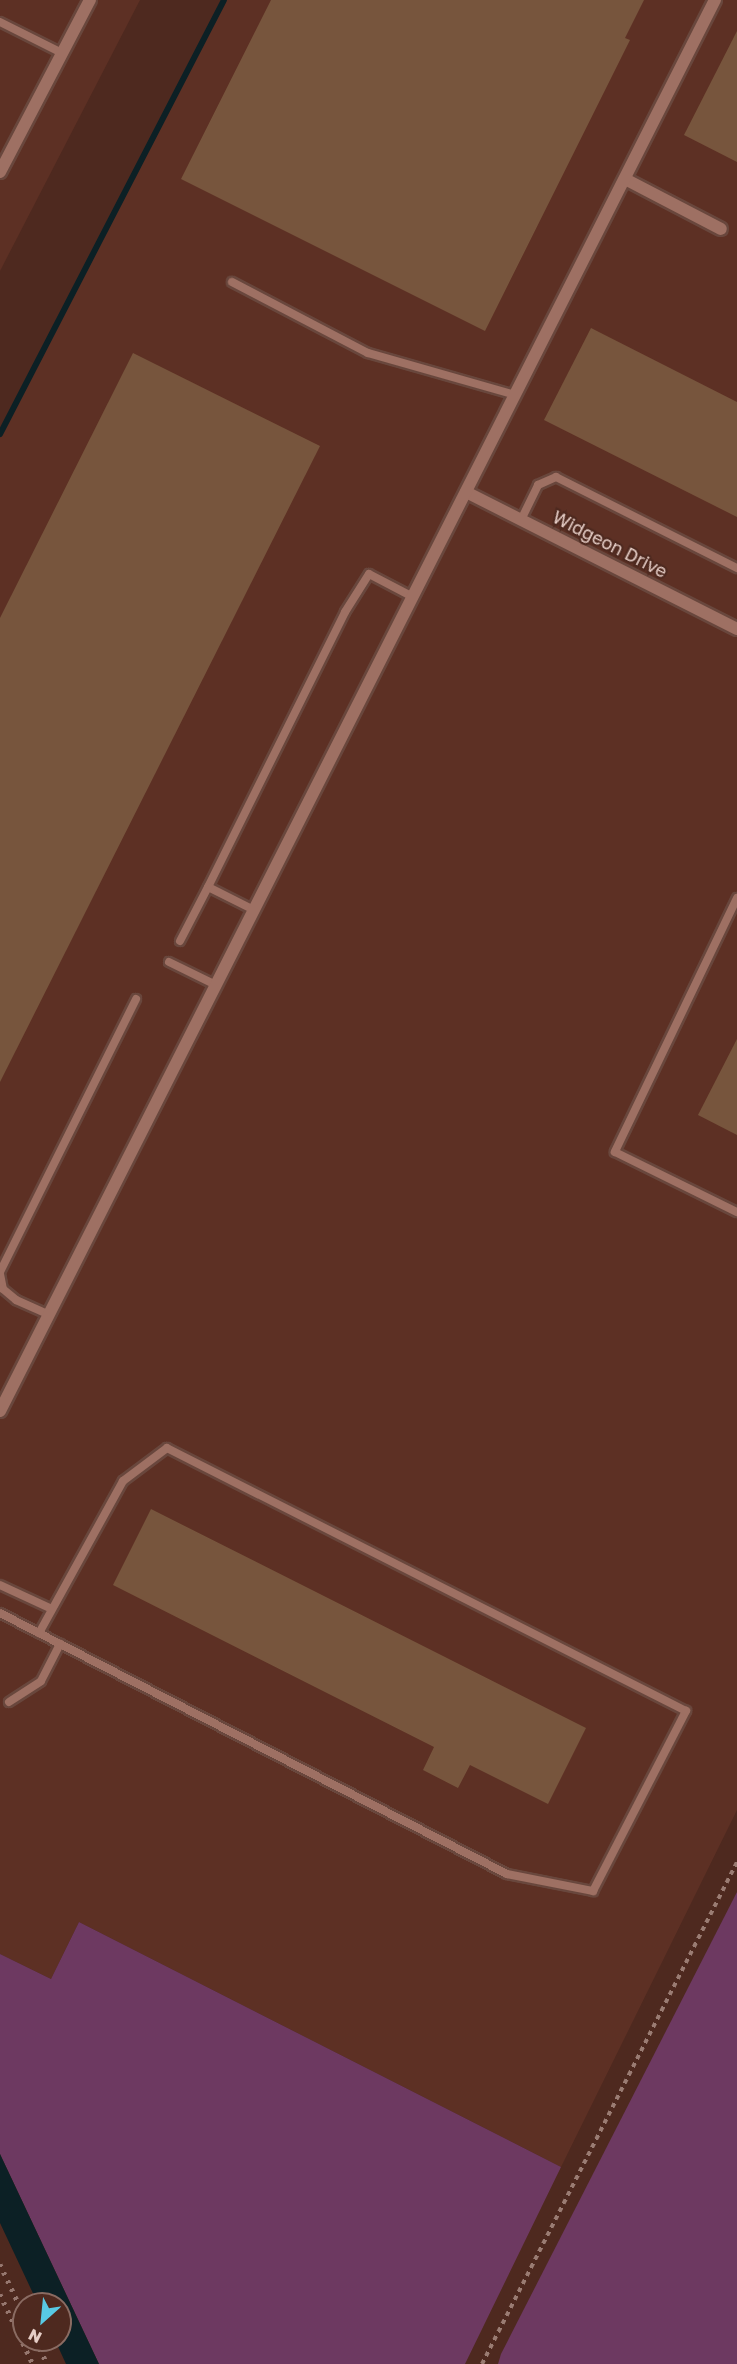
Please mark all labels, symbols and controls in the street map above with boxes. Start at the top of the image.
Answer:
street label: Widgeon Drive [549,506,671,582]
north arrow [12,2292,72,2352]
text: N [25,2325,45,2348]

